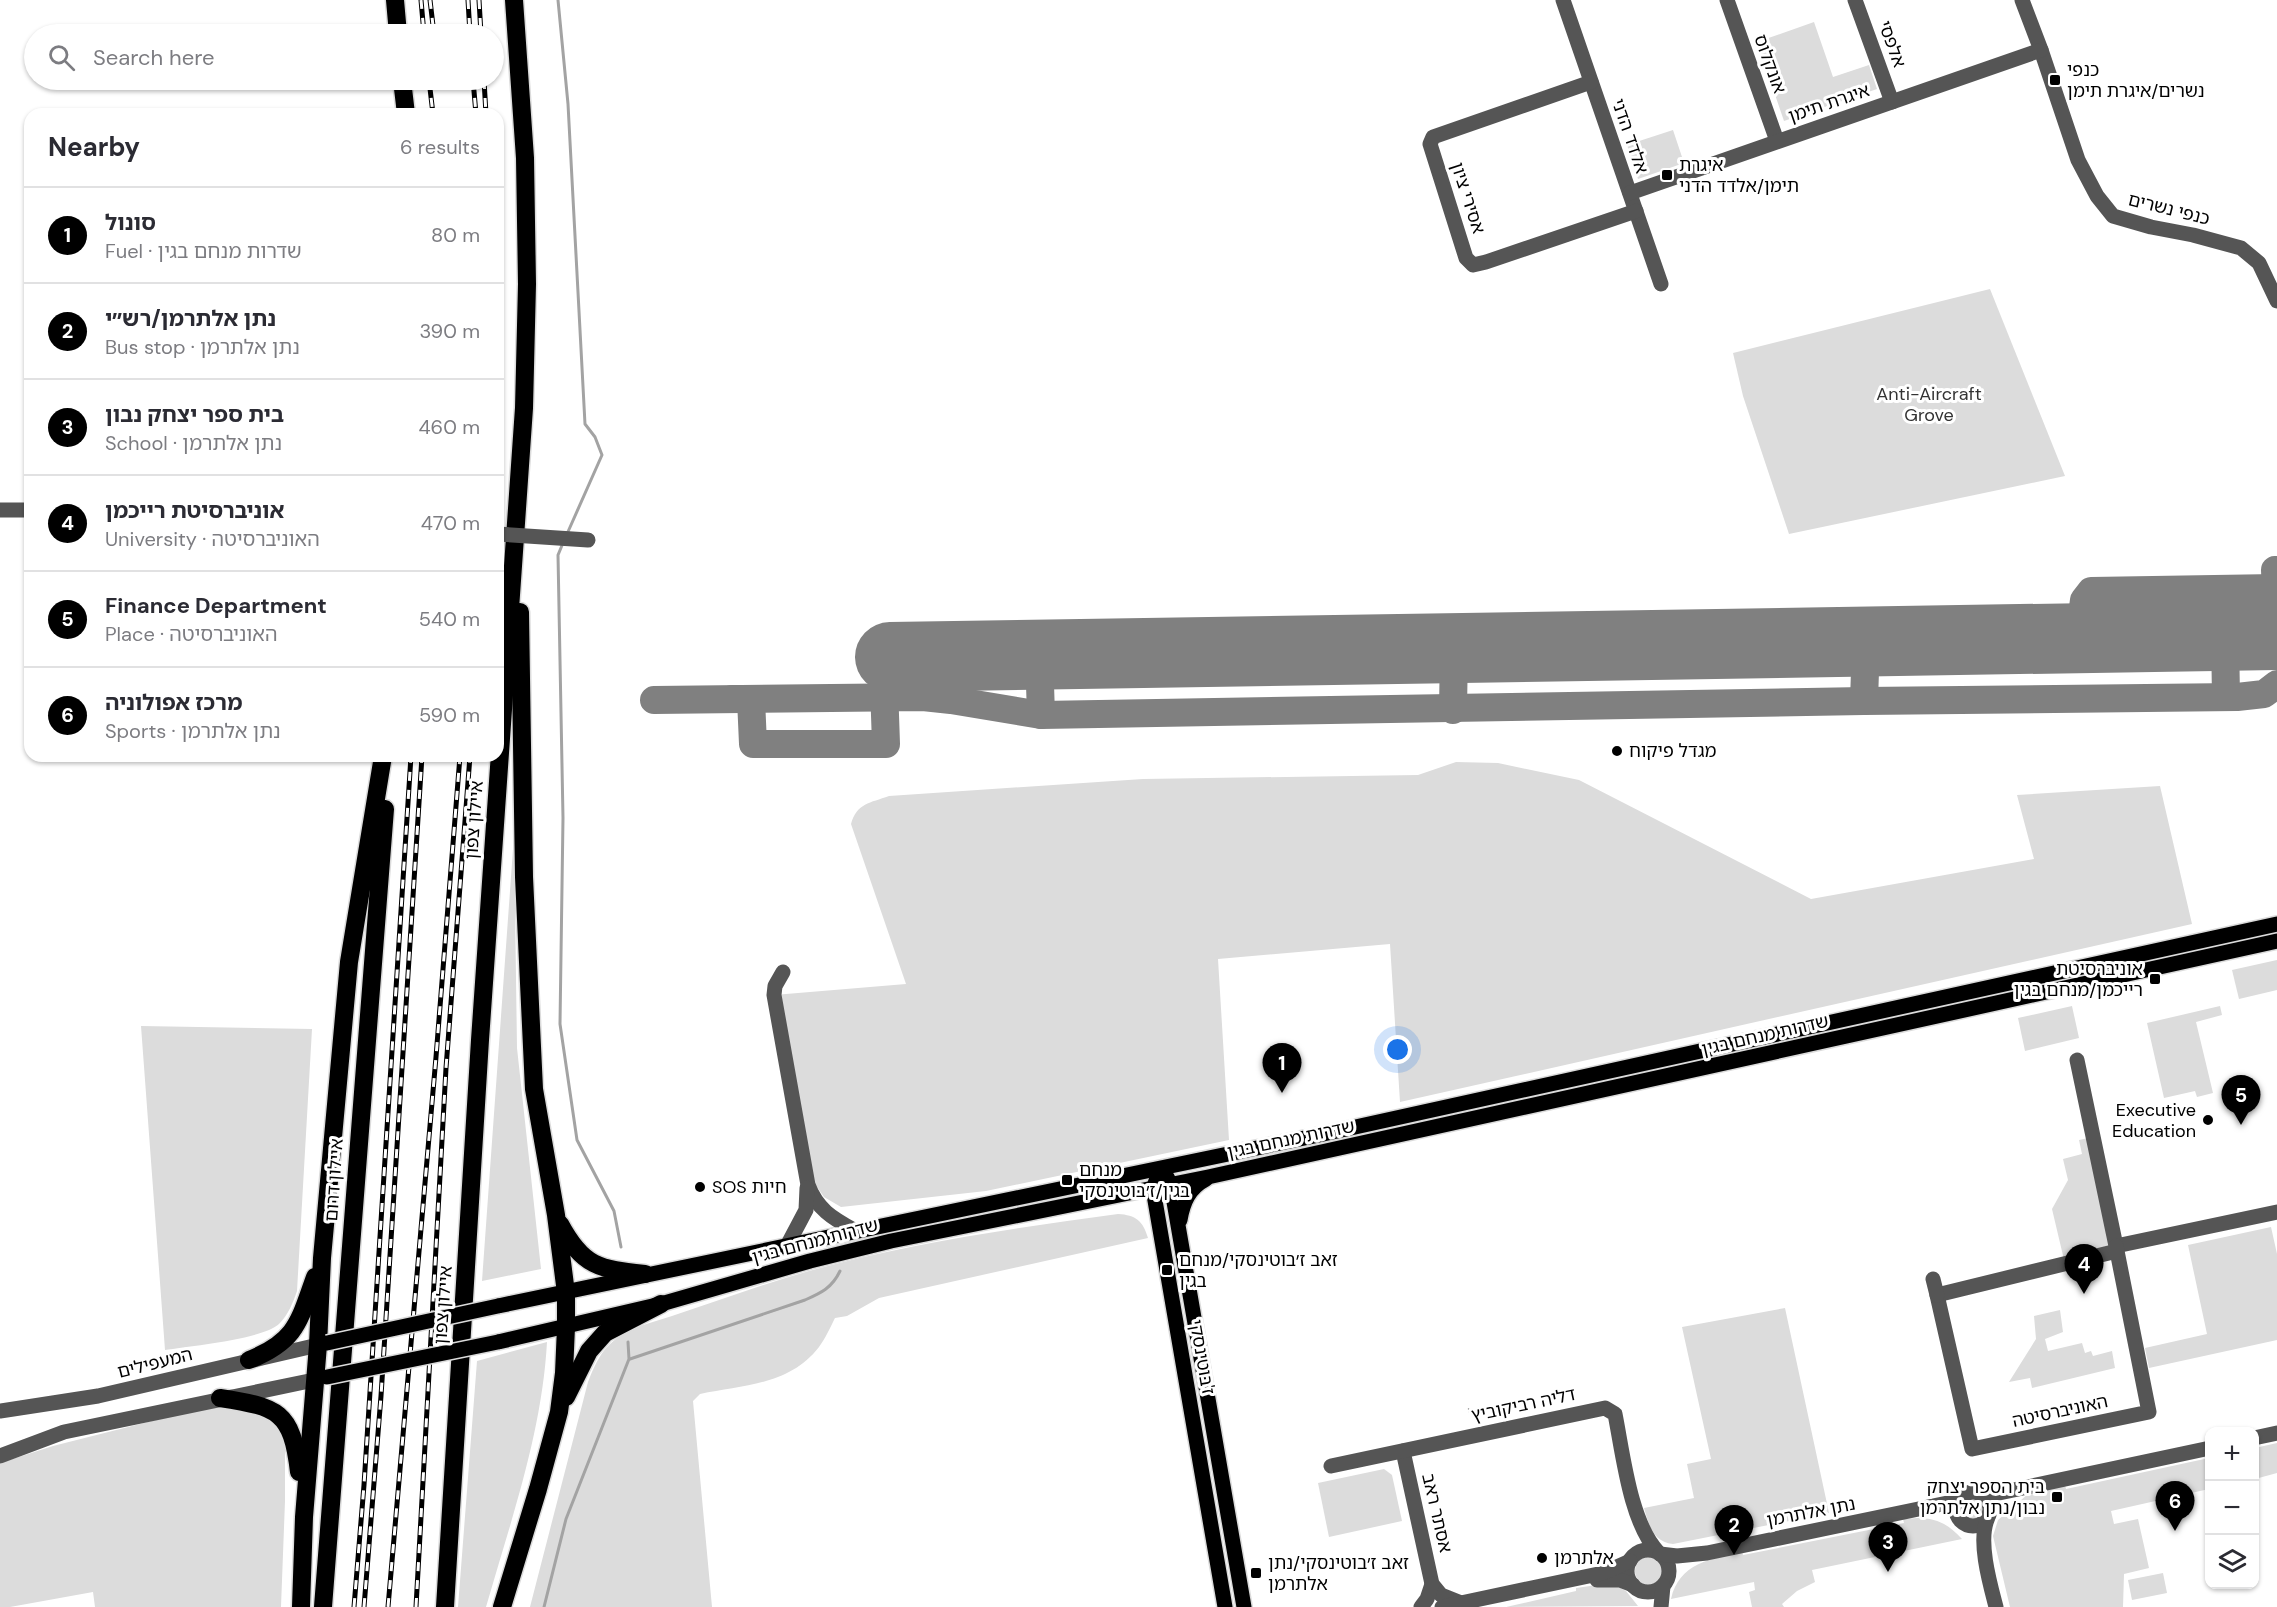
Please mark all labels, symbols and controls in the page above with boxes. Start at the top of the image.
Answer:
street label: אלפסי [1873,17,1911,71]
search box [24,24,504,90]
street label: אונקלוס [1748,31,1792,97]
icon: search [45,41,78,74]
text: Search here [93,43,214,72]
place label: כנפי נשרים/איגרת תימן [2067,58,2205,103]
marker: כנפי נשרים/איגרת תימן [2048,73,2062,87]
street label: איגרת תימן [1785,78,1873,128]
street label: אלדד הדני [1606,95,1654,177]
text: Nearby [48,130,140,164]
text: 6 results [400,134,480,160]
place label: איגרת תימן/אלדד הדני [1679,153,1799,198]
street label: אסירי ציון [1445,159,1491,237]
marker: איגרת תימן/אלדד הדני [1660,168,1674,182]
street label: כנפי נשרים [2126,187,2212,231]
text: סונול [105,208,156,237]
text: 1 [64,222,71,248]
text: 80 m [431,222,480,248]
text: Fuel · שדרות מנחם בגין [105,238,302,264]
text: נתן אלתרמן/רש״י [105,304,276,333]
text: 2 [62,318,73,344]
text: 390 m [419,318,480,344]
text: Bus stop · נתן אלתרמן [105,334,300,360]
park label: Anti-Aircraft Grove [1876,382,1982,427]
text: בית ספר יצחק נבון [105,400,284,429]
text: 3 [61,414,74,440]
text: 460 m [418,414,480,440]
text: School · נתן אלתרמן [105,430,282,456]
text: אוניברסיטת רייכמן [105,496,284,525]
text: 4 [61,510,74,536]
text: 470 m [421,510,480,536]
text: University · האוניברסיטה [105,526,320,552]
text: Finance Department [105,591,327,620]
text: 5 [61,606,74,632]
text: 540 m [419,606,480,632]
text: Place · האוניברסיטה [105,621,277,647]
text: מרכז אפולוניה [105,688,242,717]
text: 6 [61,702,74,728]
text: 590 m [419,702,480,728]
text: Sports · נתן אלתרמן [105,718,281,744]
place label: מגדל פיקוח [1629,739,1716,763]
marker: מגדל פיקוח [1610,744,1624,758]
street label: איילון צפון [459,780,489,860]
place label: אוניברסיטת רייכמן/מנחם בגין [2014,957,2143,1002]
marker: אוניברסיטת רייכמן/מנחם בגין [2148,972,2162,986]
street label: שדרות מנחם בגין [1699,1009,1831,1061]
your location [1383,1035,1412,1064]
pin: 1 [1262,1044,1302,1093]
pin: 5 [2222,1076,2260,1125]
place label: Executive Education [2112,1098,2196,1143]
marker: Executive Education [2201,1113,2215,1127]
street label: שדרות מנחם בגין [1225,1114,1357,1164]
street label: איילון דרום [319,1138,349,1222]
place label: מנחם בגין/ז׳בוטינסקי [1079,1158,1190,1203]
marker: מנחם בגין/ז׳בוטינסקי [1060,1173,1074,1187]
place label: SOS חיות [712,1175,787,1199]
marker: SOS חיות [693,1180,707,1194]
street label: שדרות מנחם בגין [749,1213,881,1269]
pin: 4 [2064,1244,2104,1294]
place label: זאב ז׳בוטינסקי/מנחם בגין [1179,1248,1338,1293]
marker: זאב ז׳בוטינסקי/מנחם בגין [1160,1263,1174,1277]
street label: איילון צפון [428,1265,458,1345]
street label: ז'בוטינסקי [1184,1318,1220,1397]
street label: המעפילים [115,1342,195,1384]
street label: 'דליה רביקוביץ [1466,1382,1578,1428]
street label: האוניברסיטה [2010,1389,2110,1433]
map controls [2205,1427,2259,1589]
button: + [2205,1427,2259,1481]
street label: אסתר ראב [1416,1471,1458,1555]
place label: בית הספר יצחק נבון/נתן אלתרמן [1920,1475,2045,1520]
button: − [2205,1481,2259,1535]
pin: 6 [2156,1482,2194,1531]
marker: בית הספר יצחק נבון/נתן אלתרמן [2050,1490,2064,1504]
street label: נתן אלתרמן [1765,1492,1857,1532]
pin: 2 [1714,1506,1754,1555]
pin: 3 [1868,1522,1908,1572]
button: layers [2205,1535,2259,1589]
place label: אלתרמן [1554,1546,1614,1570]
place label: זאב ז׳בוטינסקי/נתן אלתרמן [1268,1551,1409,1596]
marker: אלתרמן [1535,1551,1549,1565]
marker: זאב ז׳בוטינסקי/נתן אלתרמן [1249,1566,1263,1580]

